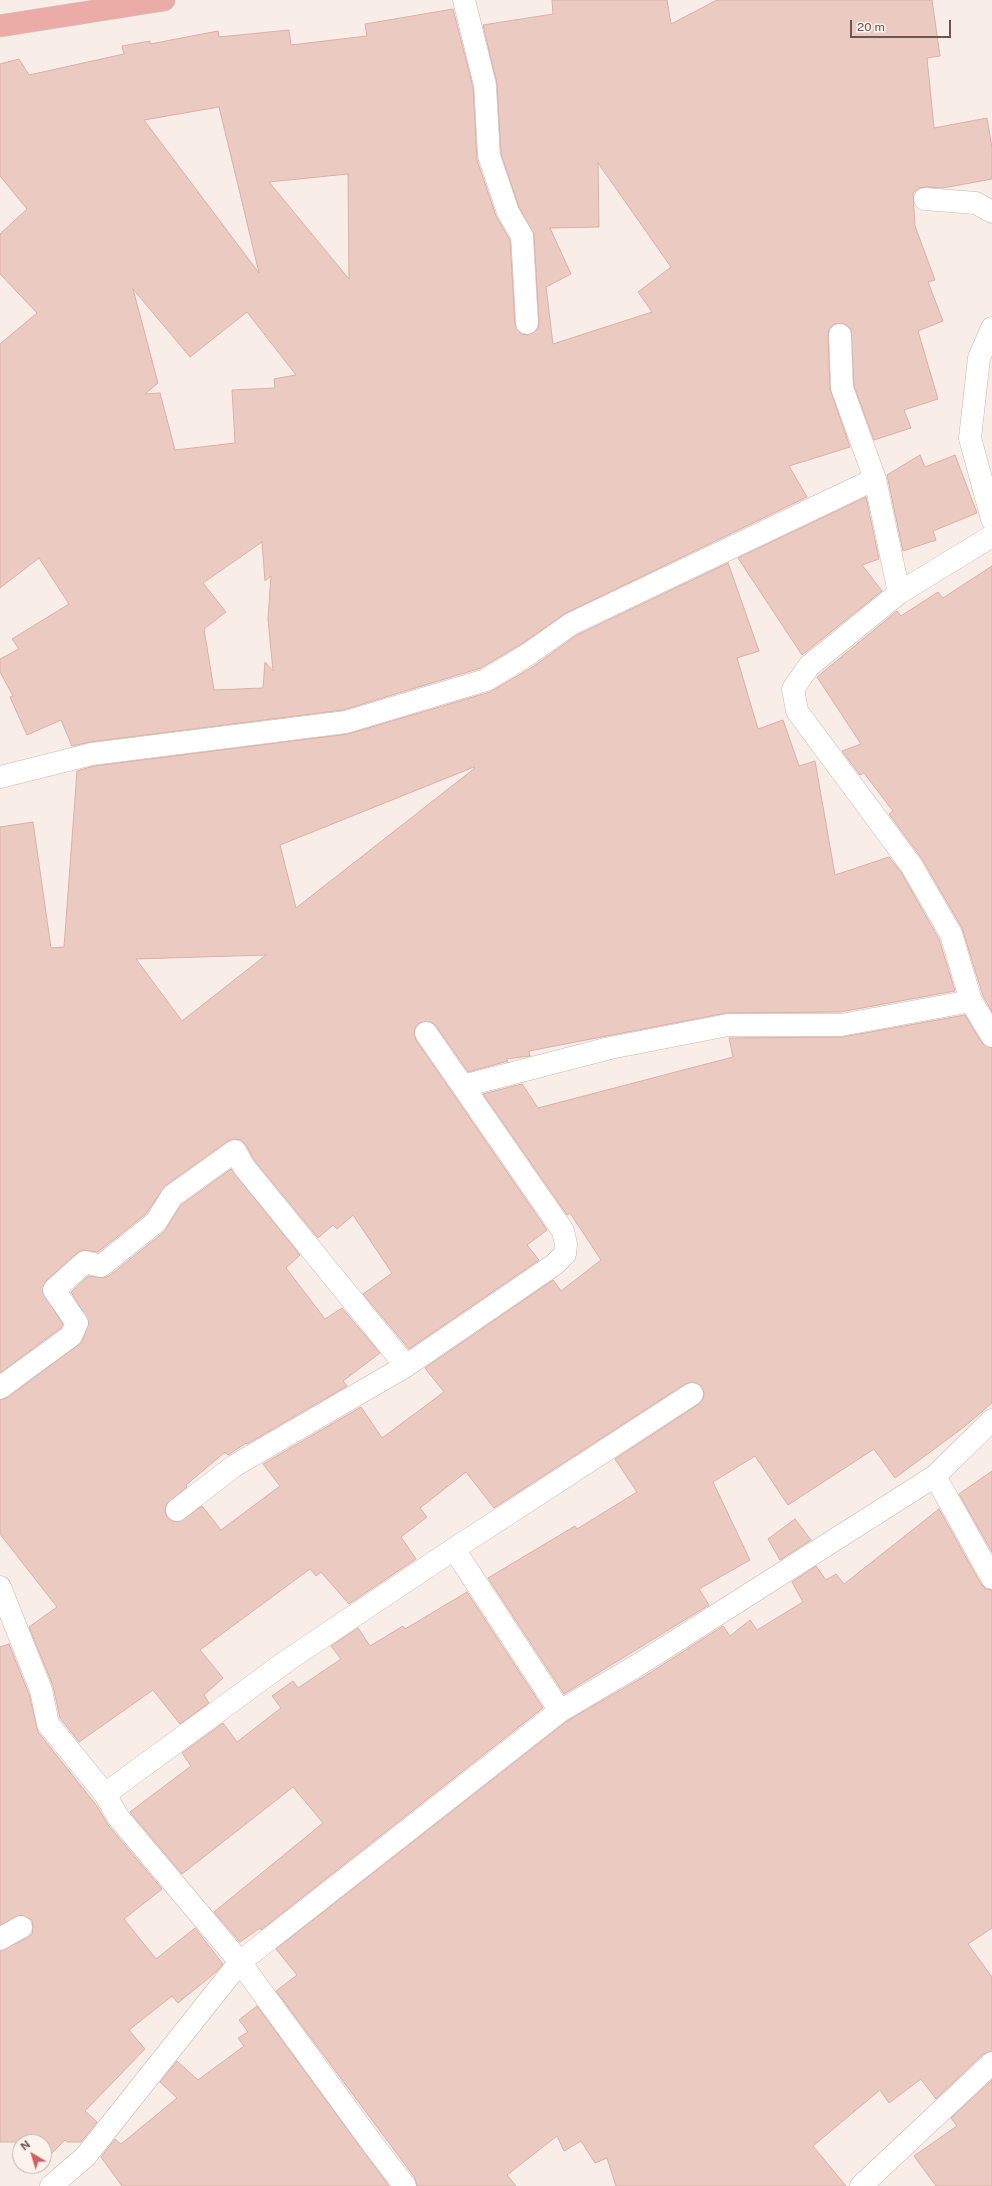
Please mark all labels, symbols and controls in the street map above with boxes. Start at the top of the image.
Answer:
scale bar [852,12,953,38]
text: 20 m [857,20,885,34]
north arrow [12,2134,52,2174]
text: N [18,2138,32,2153]

